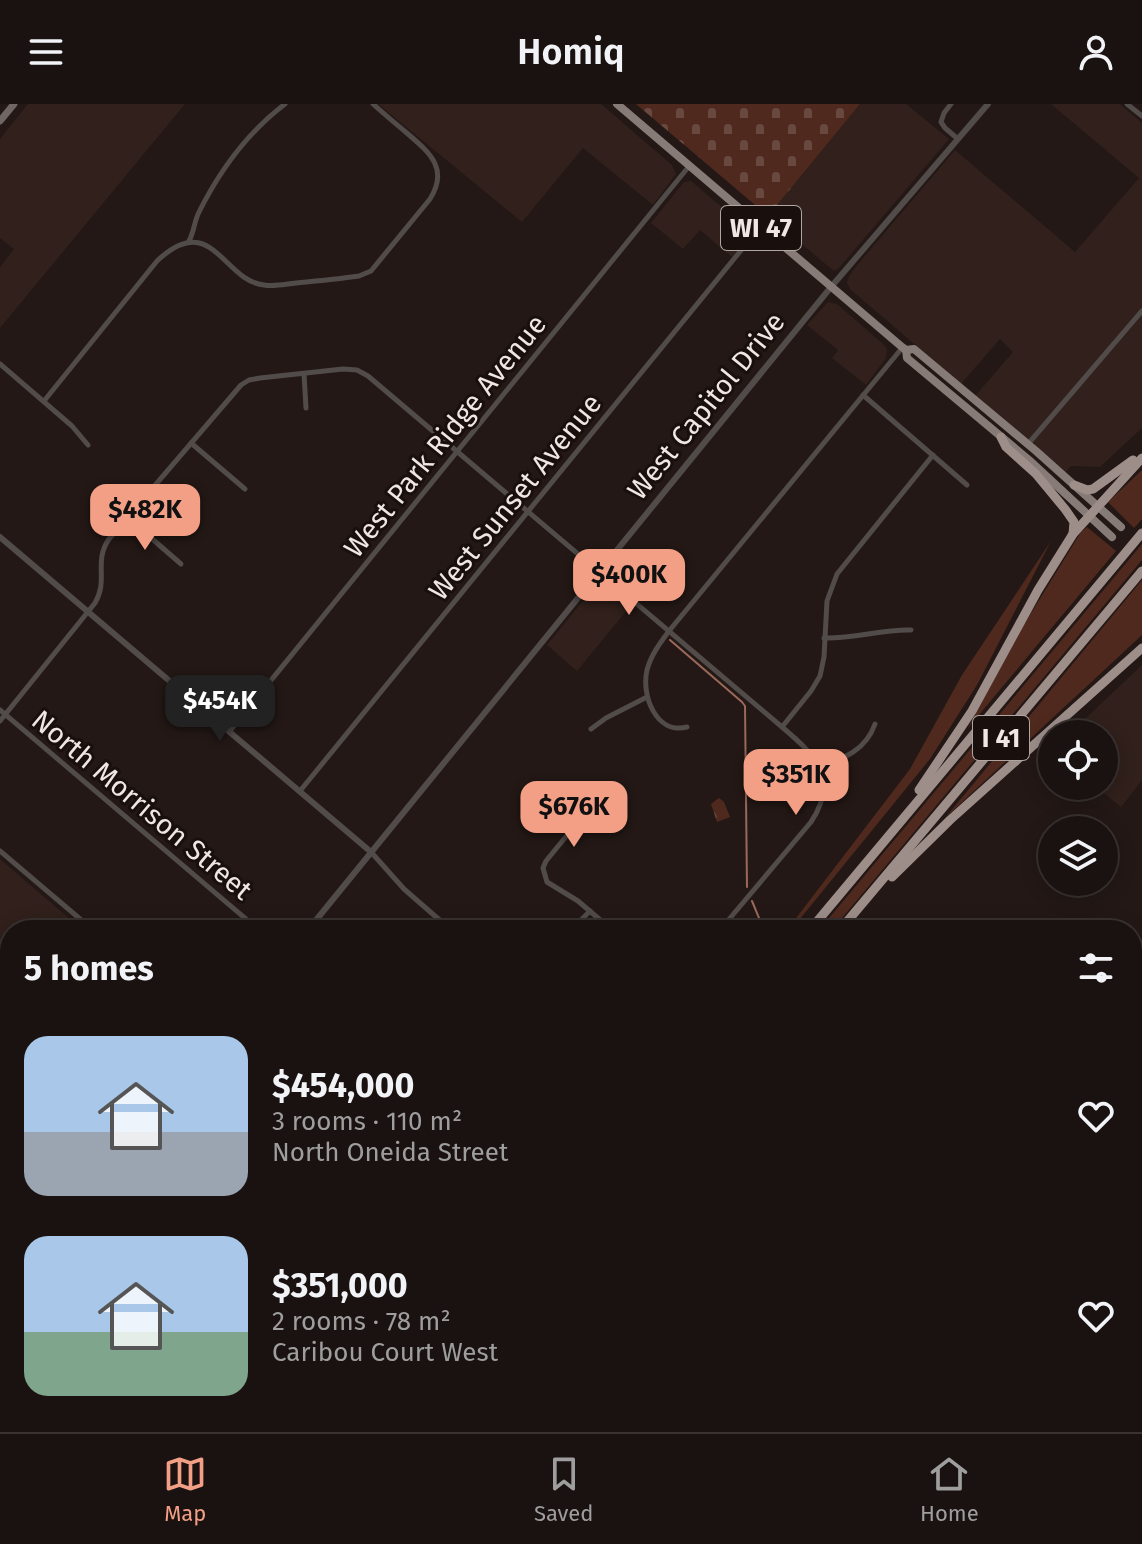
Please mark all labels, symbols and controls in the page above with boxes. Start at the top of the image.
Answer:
icon: menu [24,30,68,74]
text: Homiq [517,30,625,74]
icon: person [1074,30,1118,74]
road number: WI 47 [721,206,801,250]
street label: West Capitol Drive [620,306,792,506]
street label: West Park Ridge Avenue [337,308,553,564]
street label: West Sunset Avenue [422,387,608,607]
pin: $482K [89,484,201,552]
text: $482K [108,494,182,525]
pin: $400K [573,549,685,617]
text: $400K [591,559,667,590]
pin: $454K [164,675,276,743]
text: $454K [183,685,257,716]
street label: North Morrison Street [25,703,259,907]
road number: I 41 [973,716,1029,760]
map controls [1038,720,1118,896]
button: locate [1038,720,1118,800]
pin: $351K [740,749,852,817]
text: $351K [762,759,830,790]
pin: $676K [518,781,630,849]
text: $676K [538,791,610,822]
button: layers [1038,816,1118,896]
icon: filters [1074,946,1118,990]
text: 5 homes [24,948,154,989]
text: $454,000 [272,1065,414,1106]
icon: home [88,1068,184,1164]
icon: heart [1074,1094,1118,1138]
text: 3 rooms · 110 m² [272,1106,462,1137]
text: North Oneida Street [272,1137,508,1168]
text: $351,000 [272,1265,408,1306]
icon: home [88,1268,184,1364]
icon: heart [1074,1294,1118,1338]
text: 2 rooms · 78 m² [272,1306,451,1337]
text: Caribou Court West [272,1337,498,1368]
tab: Map [163,1452,207,1527]
tab: Saved [534,1452,593,1527]
tab: Home [920,1452,979,1527]

